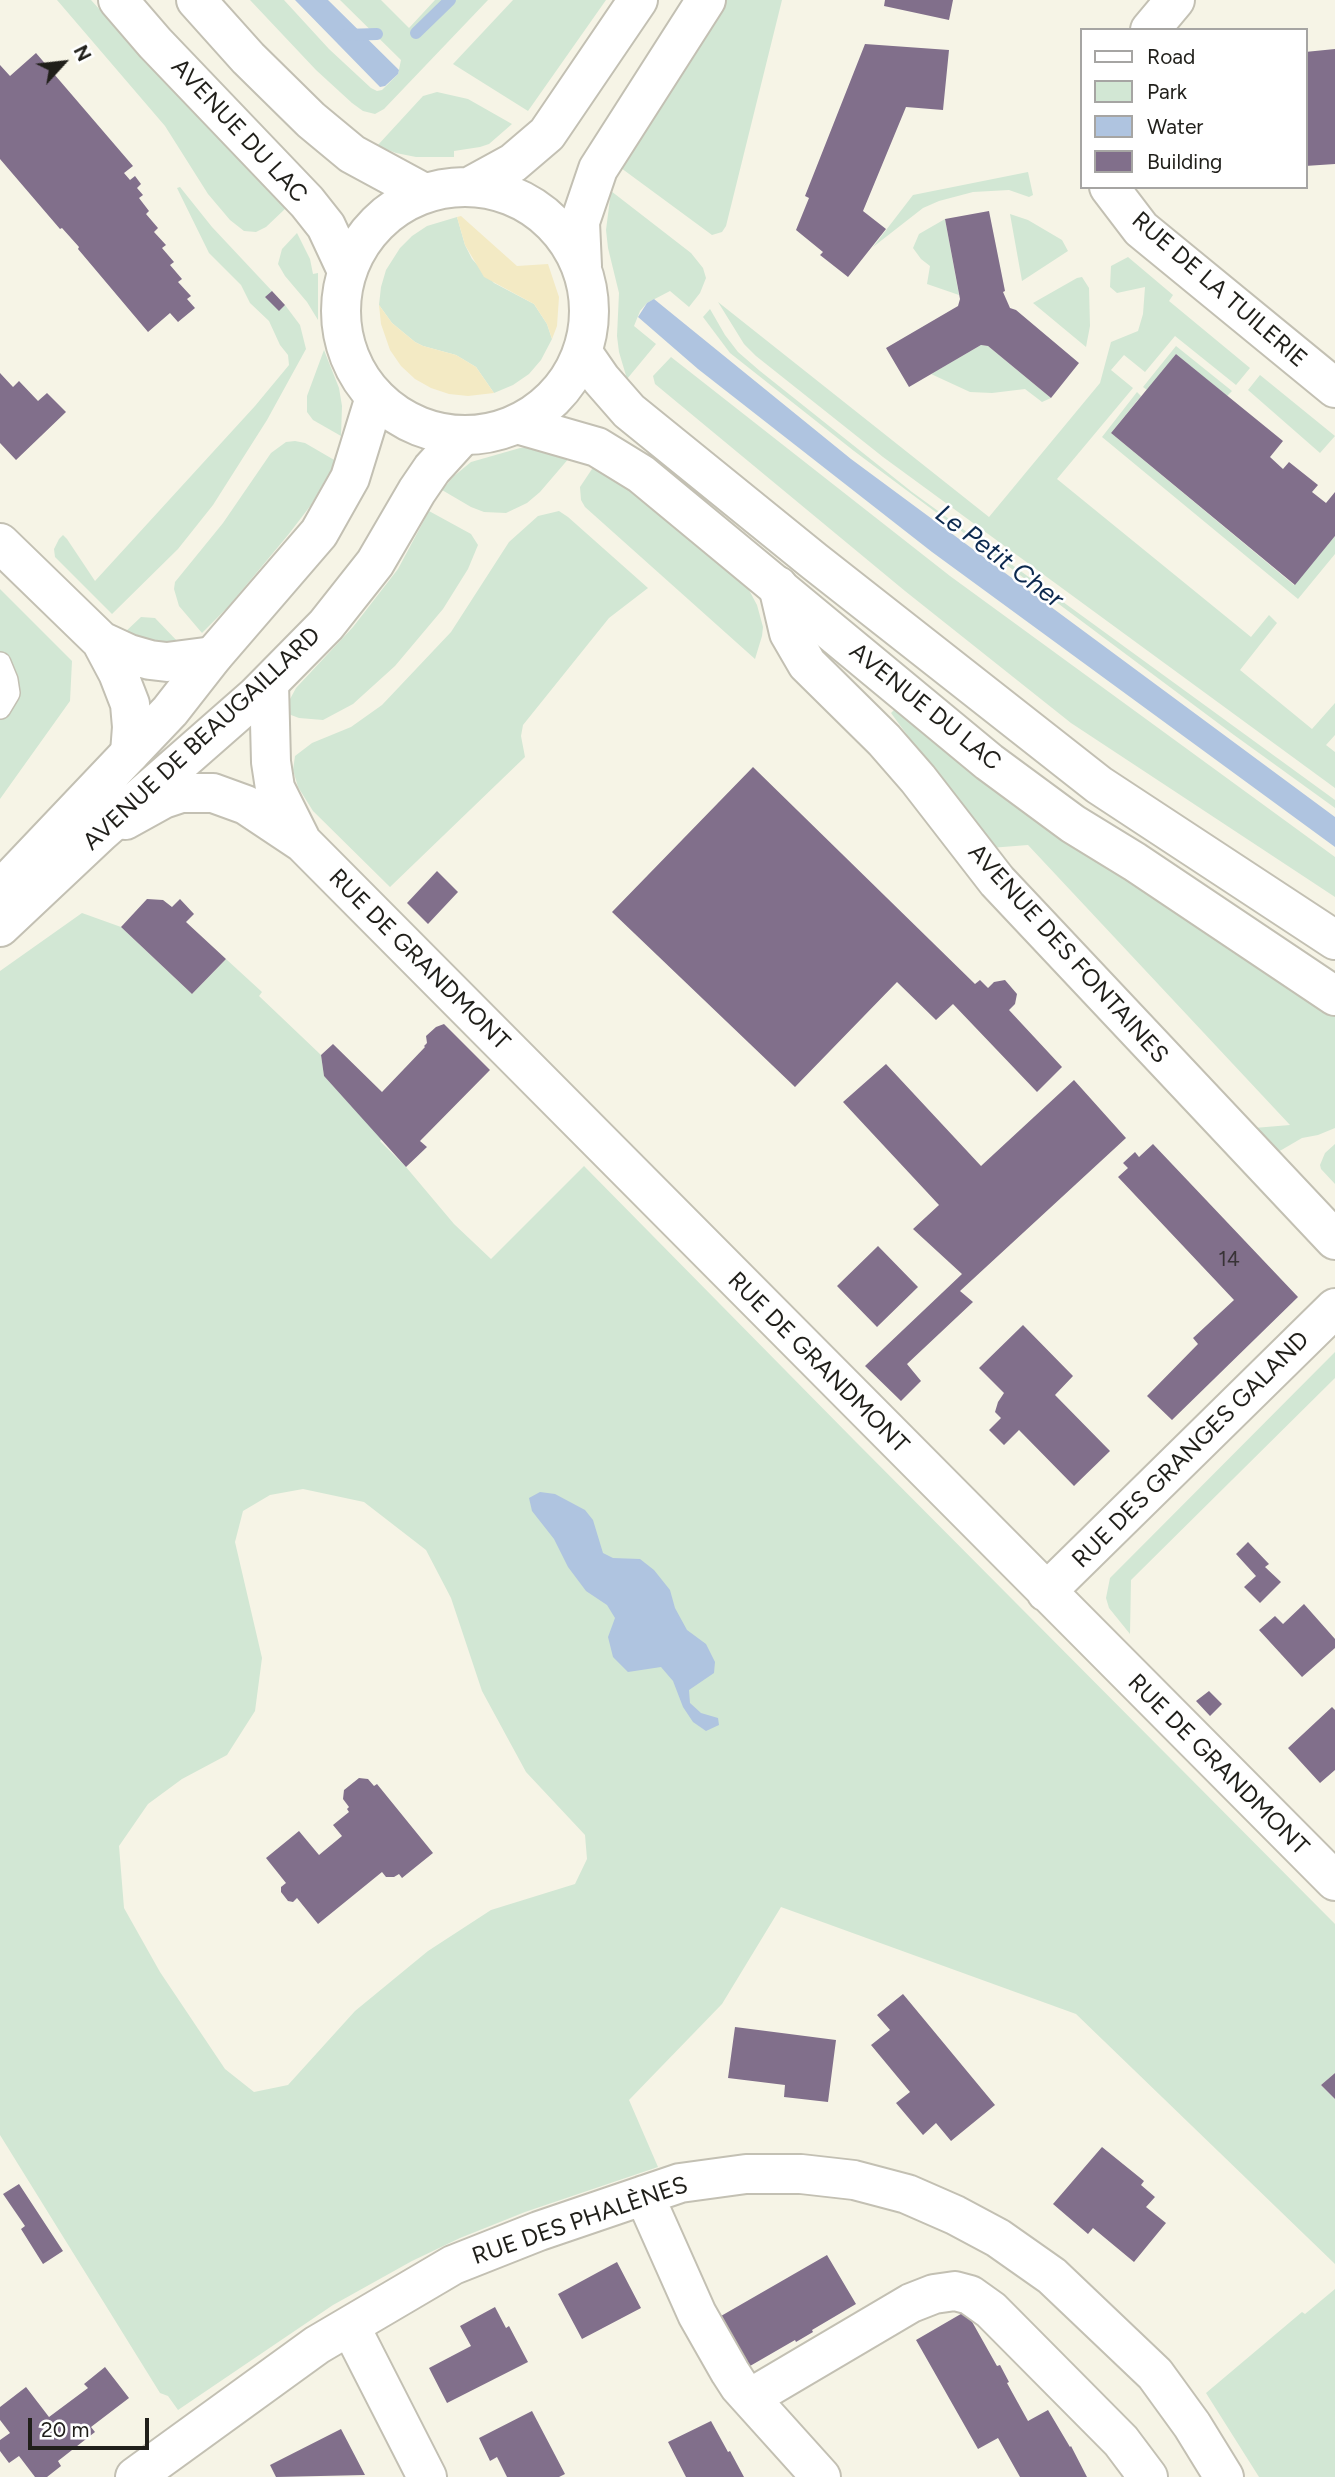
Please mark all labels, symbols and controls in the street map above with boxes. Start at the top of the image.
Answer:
north arrow [28,28,98,98]
legend [1080,28,1307,189]
text: N [69,41,96,65]
text: Road [1147,44,1195,69]
street label: AVENUE DU LAC [165,53,313,209]
text: Park [1147,79,1187,104]
text: Water [1147,114,1203,139]
text: Building [1147,149,1222,174]
street label: RUE DE LA TUILERIE [1126,206,1312,374]
water label: Le Petit Cher [929,499,1069,615]
street label: AVENUE DE BEAUGAILLARD [77,621,327,857]
street label: AVENUE DU LAC [843,637,1007,777]
street label: AVENUE DES FONTAINES [962,838,1174,1070]
street label: RUE DE GRANDMONT [322,863,516,1057]
house number: 14 [1218,1247,1240,1273]
street label: RUE DE GRANDMONT [721,1266,915,1460]
street label: RUE DES GRANGES GALAND [1067,1326,1315,1574]
street label: RUE DE GRANDMONT [1121,1668,1315,1862]
street label: RUE DES PHALÈNES [469,2171,691,2271]
scale bar [32,2404,152,2448]
text: 20 m [41,2417,89,2442]

